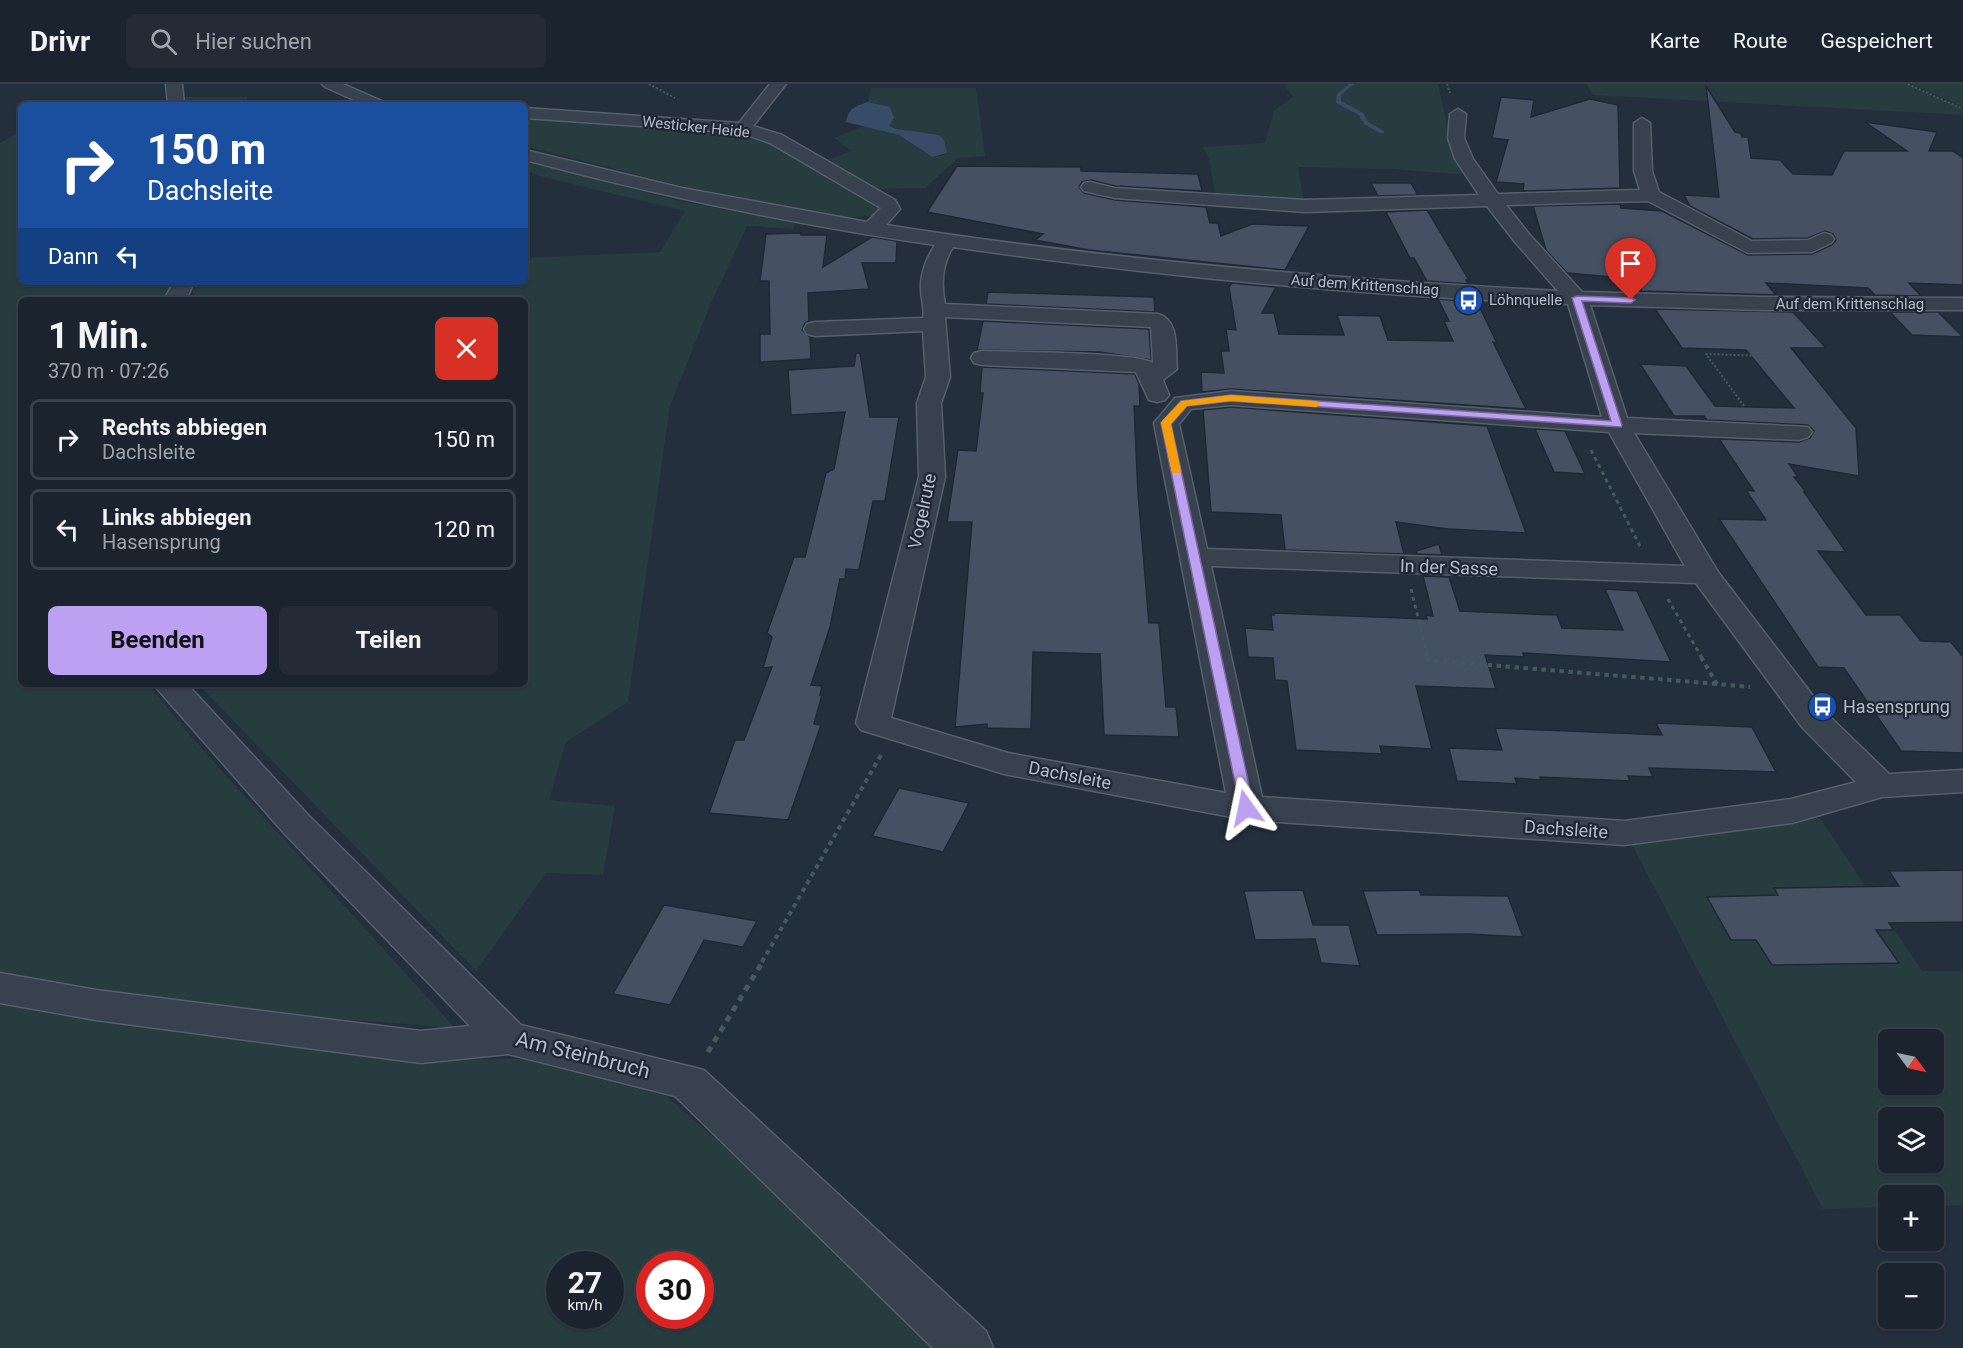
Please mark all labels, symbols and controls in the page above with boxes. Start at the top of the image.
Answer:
search box [126,14,546,68]
text: Drivr [30,25,90,58]
icon: search [147,25,180,58]
text: Hier suchen [195,29,312,54]
text: Karte [1650,29,1700,53]
text: Route [1733,29,1787,53]
text: Gespeichert [1820,29,1933,53]
street label: Westicker Heide [641,112,751,142]
text: 150 m [147,125,266,174]
icon: right [48,126,126,204]
text: Dachsleite [147,175,273,207]
pin [1605,238,1656,300]
icon: left [111,240,144,273]
text: Dann [48,244,99,269]
icon: arrive [1614,247,1647,280]
street label: Auf dem Krittenschlag [1290,271,1440,299]
bus stop icon: Löhnquelle [1452,284,1484,316]
place label: Löhnquelle [1489,291,1562,309]
street label: Auf dem Krittenschlag [1776,295,1924,313]
text: 1 Min. [48,315,149,357]
button: close [435,317,498,380]
text: 370 m · 07:26 [48,359,169,383]
text: Rechts abbiegen [102,415,267,440]
icon: right [51,423,84,456]
text: 150 m [433,427,495,452]
text: Dachsleite [102,440,195,464]
street label: Vogelrute [904,471,940,551]
text: Links abbiegen [102,505,252,530]
icon: left [51,513,84,546]
text: 120 m [433,517,495,542]
text: Hasensprung [102,530,221,554]
street label: In der Sasse [1400,555,1498,579]
button: Beenden [48,606,267,675]
button: Teilen [279,606,498,675]
bus stop icon: Hasensprung [1806,690,1838,722]
place label: Hasensprung [1843,696,1950,717]
street label: Dachsleite [1027,757,1113,793]
position arrow [1214,776,1278,840]
street label: Dachsleite [1523,816,1609,842]
street label: Am Steinbruch [513,1027,653,1083]
north arrow [1878,1029,1944,1095]
map controls [1878,1029,1944,1329]
button: layers [1878,1107,1944,1173]
button: + [1878,1185,1944,1251]
speed limit sign: 30 [636,1251,714,1329]
button: − [1878,1263,1944,1329]
text: 27 [568,1265,602,1300]
text: km/h [567,1296,603,1314]

